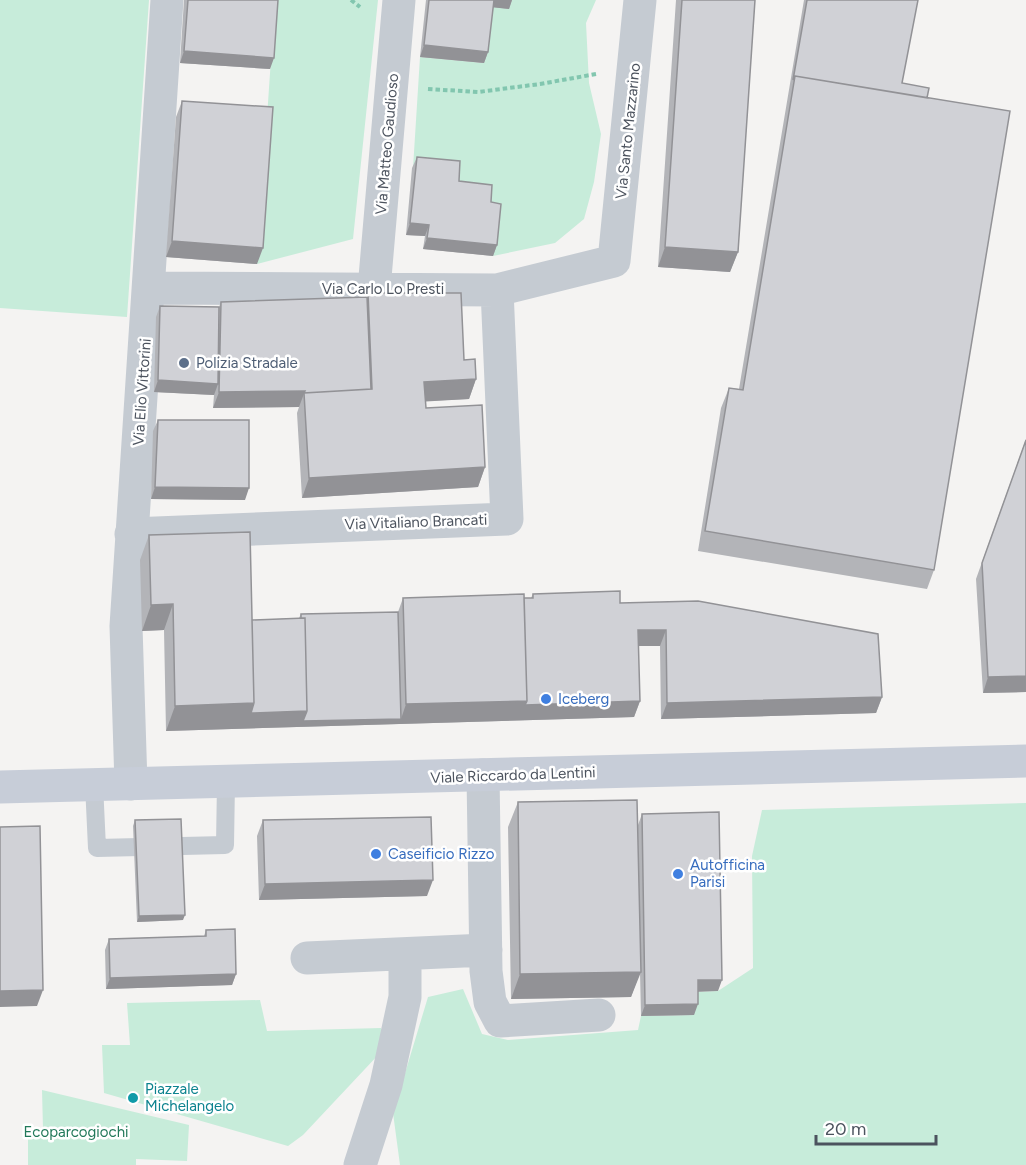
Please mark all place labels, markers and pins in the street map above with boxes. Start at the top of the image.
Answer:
place label: Polizia Stradale [196,354,298,372]
marker: Polizia Stradale [177,356,191,370]
place label: Iceberg [558,690,609,708]
marker: Iceberg [539,692,553,706]
place label: Caseificio Rizzo [388,845,495,863]
marker: Caseificio Rizzo [369,847,383,861]
place label: Autofficina Parisi [690,856,765,891]
marker: Autofficina Parisi [671,867,685,881]
place label: Piazzale Michelangelo [145,1080,234,1115]
marker: Piazzale Michelangelo [126,1091,140,1105]

